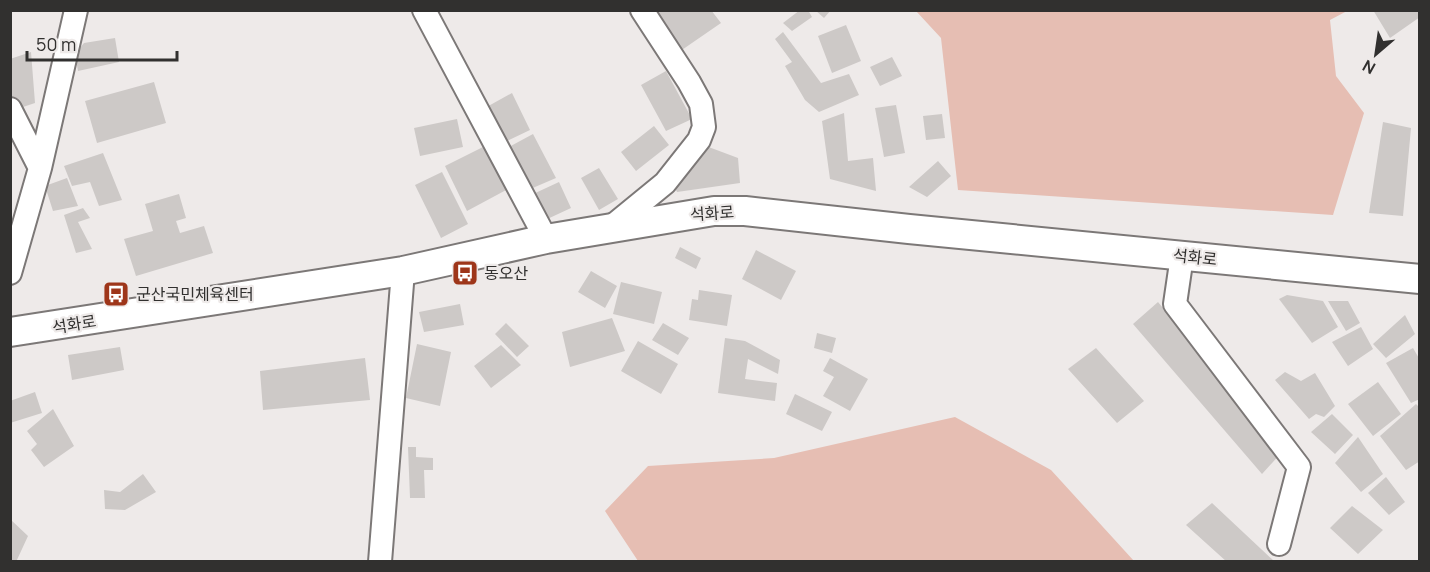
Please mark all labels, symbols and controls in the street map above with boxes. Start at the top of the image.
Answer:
scale bar [27,24,177,62]
north arrow [1346,24,1406,84]
text: 50 m [36,32,76,56]
text: N [1358,55,1379,80]
street label: 석화로 [689,200,735,226]
street label: 석화로 [1172,244,1218,270]
bus stop icon: 동오산 [450,258,480,288]
place label: 동오산 [484,262,528,284]
bus stop icon: 군산국민체육센터 [101,279,131,309]
place label: 군산국민체육센터 [136,283,254,305]
street label: 석화로 [50,310,98,338]

